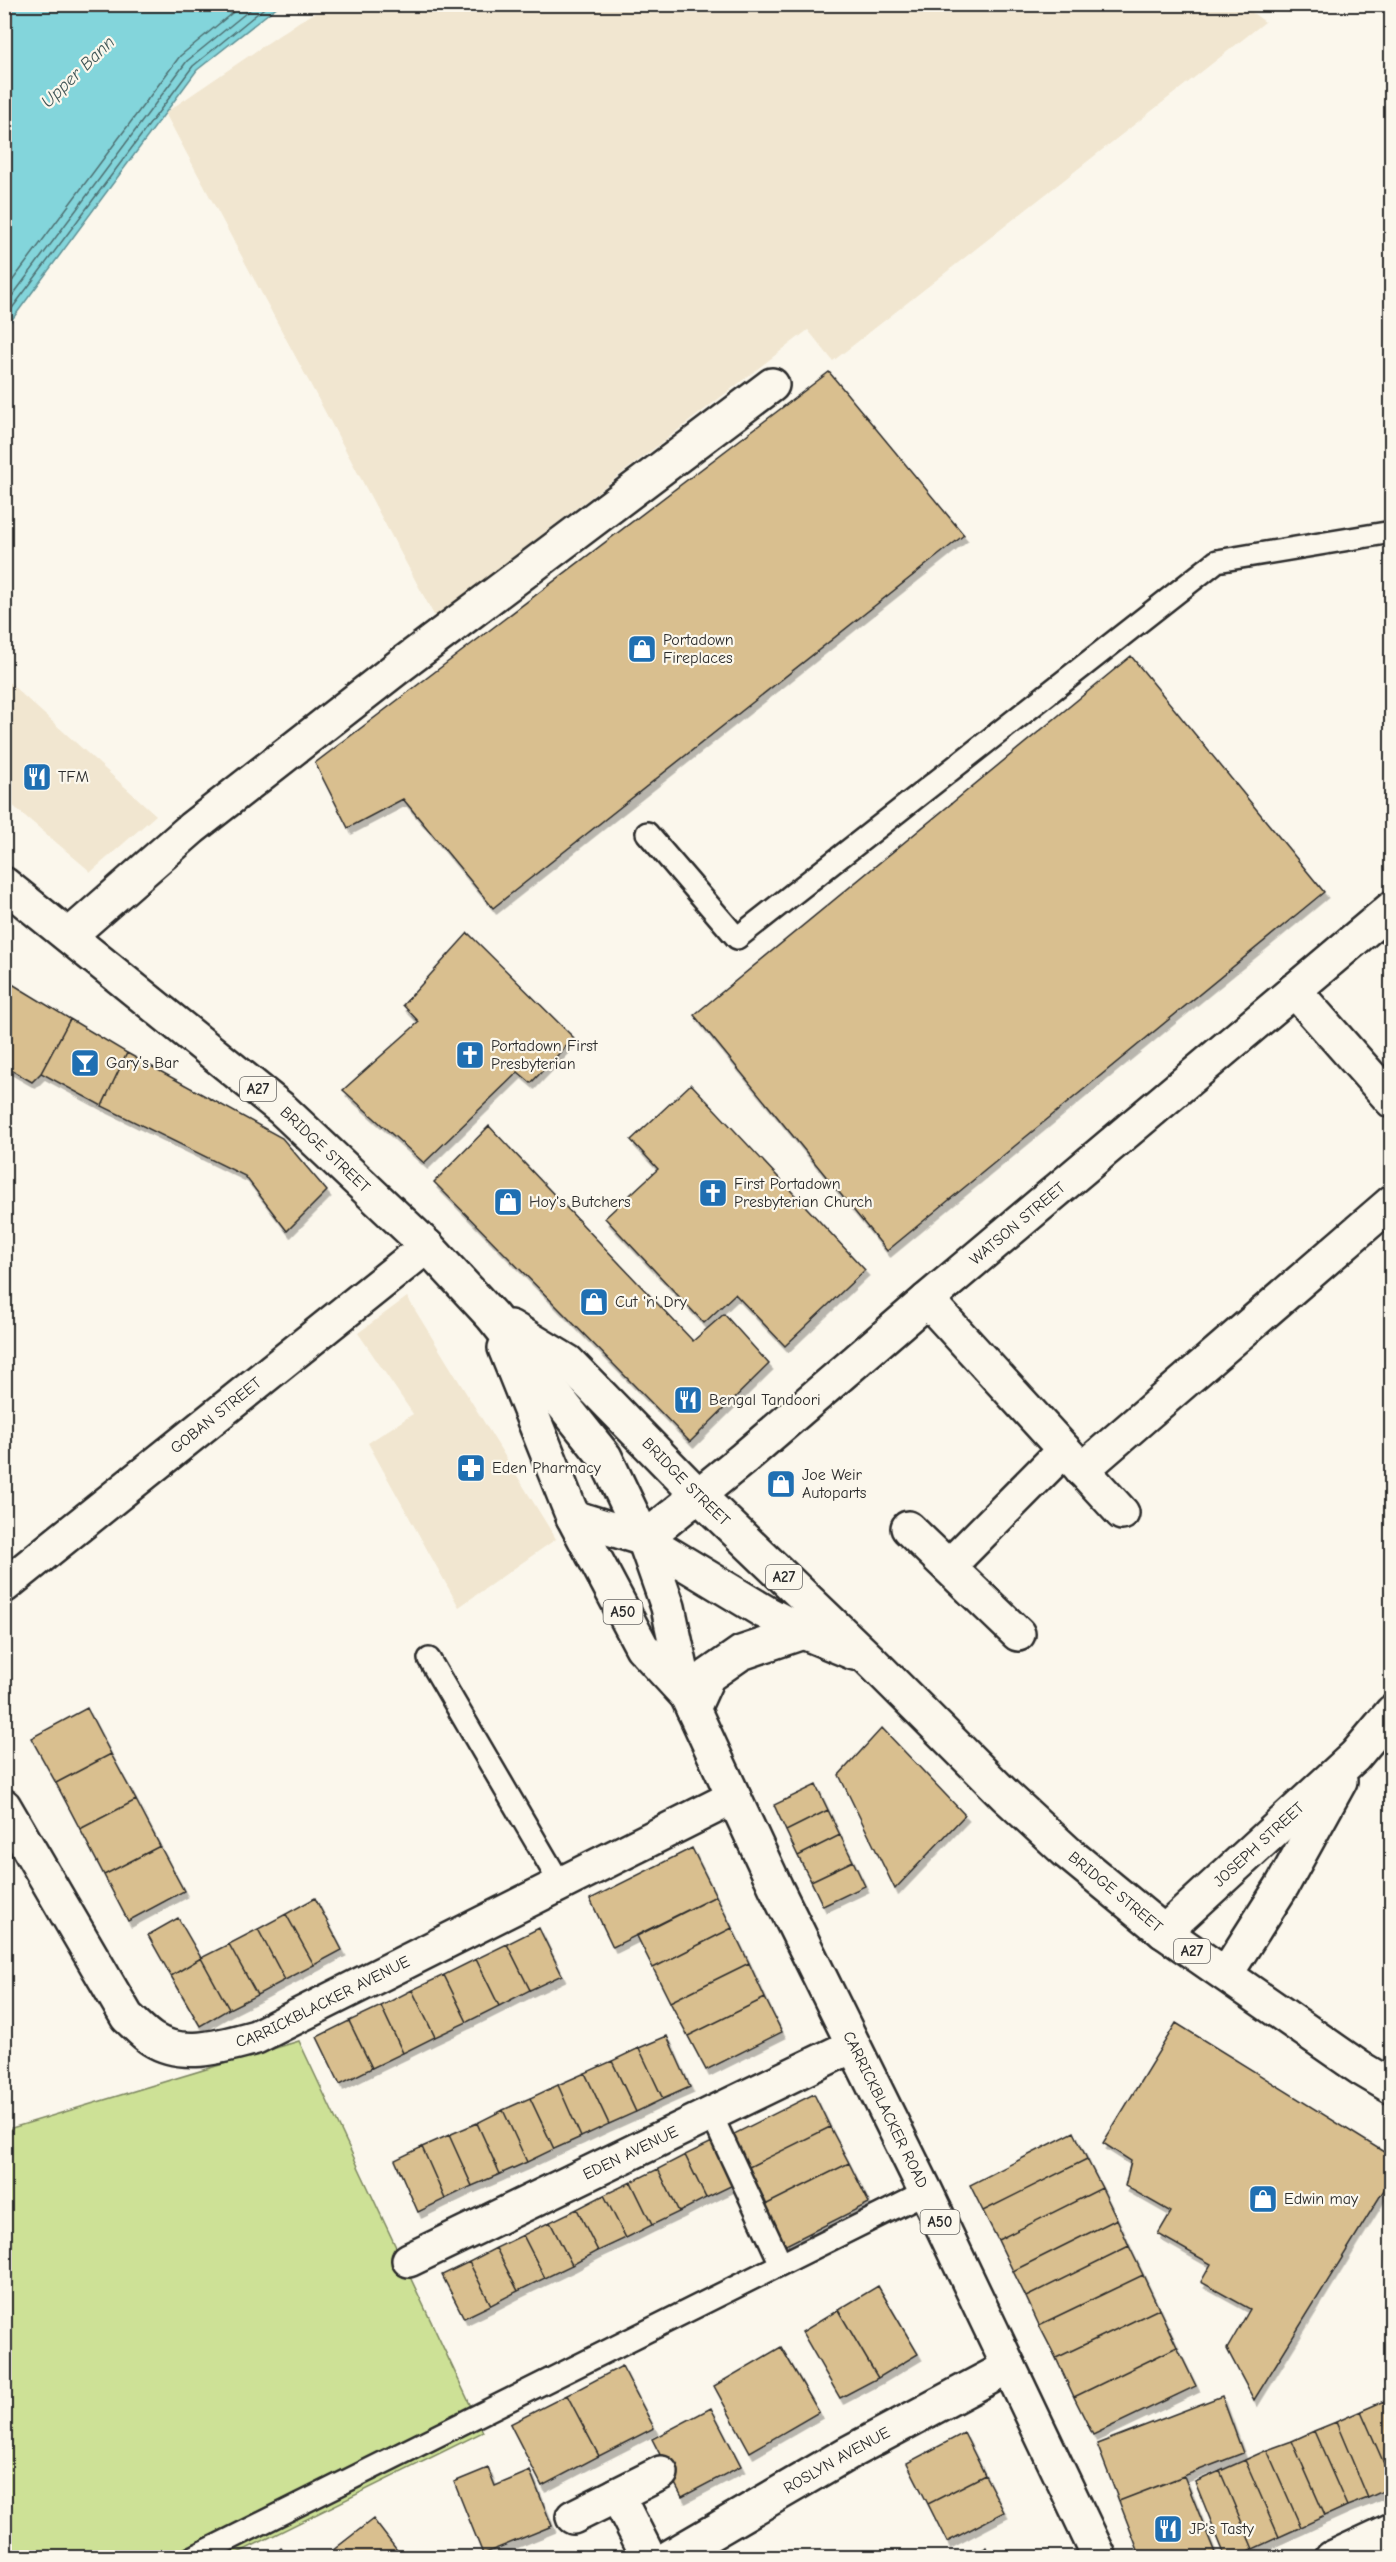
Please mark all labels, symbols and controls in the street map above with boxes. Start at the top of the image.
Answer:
water label: Upper Bann [37,32,119,112]
place label: Portadown Fireplaces [663,631,734,667]
shop icon: Portadown Fireplaces [626,633,658,665]
restaurant icon: TFM [21,761,53,793]
place label: TFM [58,768,89,786]
place label: Portadown First Presbyterian [491,1037,598,1073]
church icon: Portadown First Presbyterian [454,1039,486,1071]
bar icon: Gary’s Bar [69,1047,101,1079]
place label: Gary’s Bar [106,1054,179,1072]
road number: A27 [240,1077,276,1101]
street label: BRIDGE STREET [277,1103,374,1197]
place label: First Portadown Presbyterian Church [734,1175,873,1211]
church icon: First Portadown Presbyterian Church [697,1177,729,1209]
street label: WATSON STREET [966,1178,1069,1269]
shop icon: Hoy's Butchers [492,1186,524,1218]
place label: Hoy's Butchers [529,1193,631,1211]
shop icon: Cut 'n' Dry [578,1286,610,1318]
place label: Cut 'n' Dry [615,1293,688,1311]
street label: GOBAN STREET [167,1373,266,1457]
restaurant icon: Bengal Tandoori [672,1384,704,1416]
place label: Bengal Tandoori [709,1391,821,1409]
street label: BRIDGE STREET [638,1434,734,1530]
pharmacy icon: Eden Pharmacy [455,1452,487,1484]
place label: Eden Pharmacy [492,1459,602,1477]
place label: Joe Weir Autoparts [802,1466,867,1502]
shop icon: Joe Weir Autoparts [765,1468,797,1500]
road number: A27 [766,1565,802,1589]
road number: A50 [604,1600,642,1624]
street label: JOSEPH STREET [1210,1798,1308,1891]
street label: BRIDGE STREET [1065,1848,1167,1936]
road number: A27 [1174,1939,1210,1963]
street label: CARRICKBLACKER AVENUE [234,1952,413,2051]
street label: CARRICKBLACKER ROAD [839,2028,932,2191]
street label: EDEN AVENUE [580,2122,681,2184]
shop icon: Edwin may [1247,2183,1279,2215]
place label: Edwin may [1284,2190,1359,2208]
road number: A50 [920,2210,960,2234]
street label: ROSLYN AVENUE [781,2423,893,2498]
restaurant icon: JP's Tasty [1152,2513,1184,2545]
place label: JP's Tasty [1189,2520,1255,2538]

